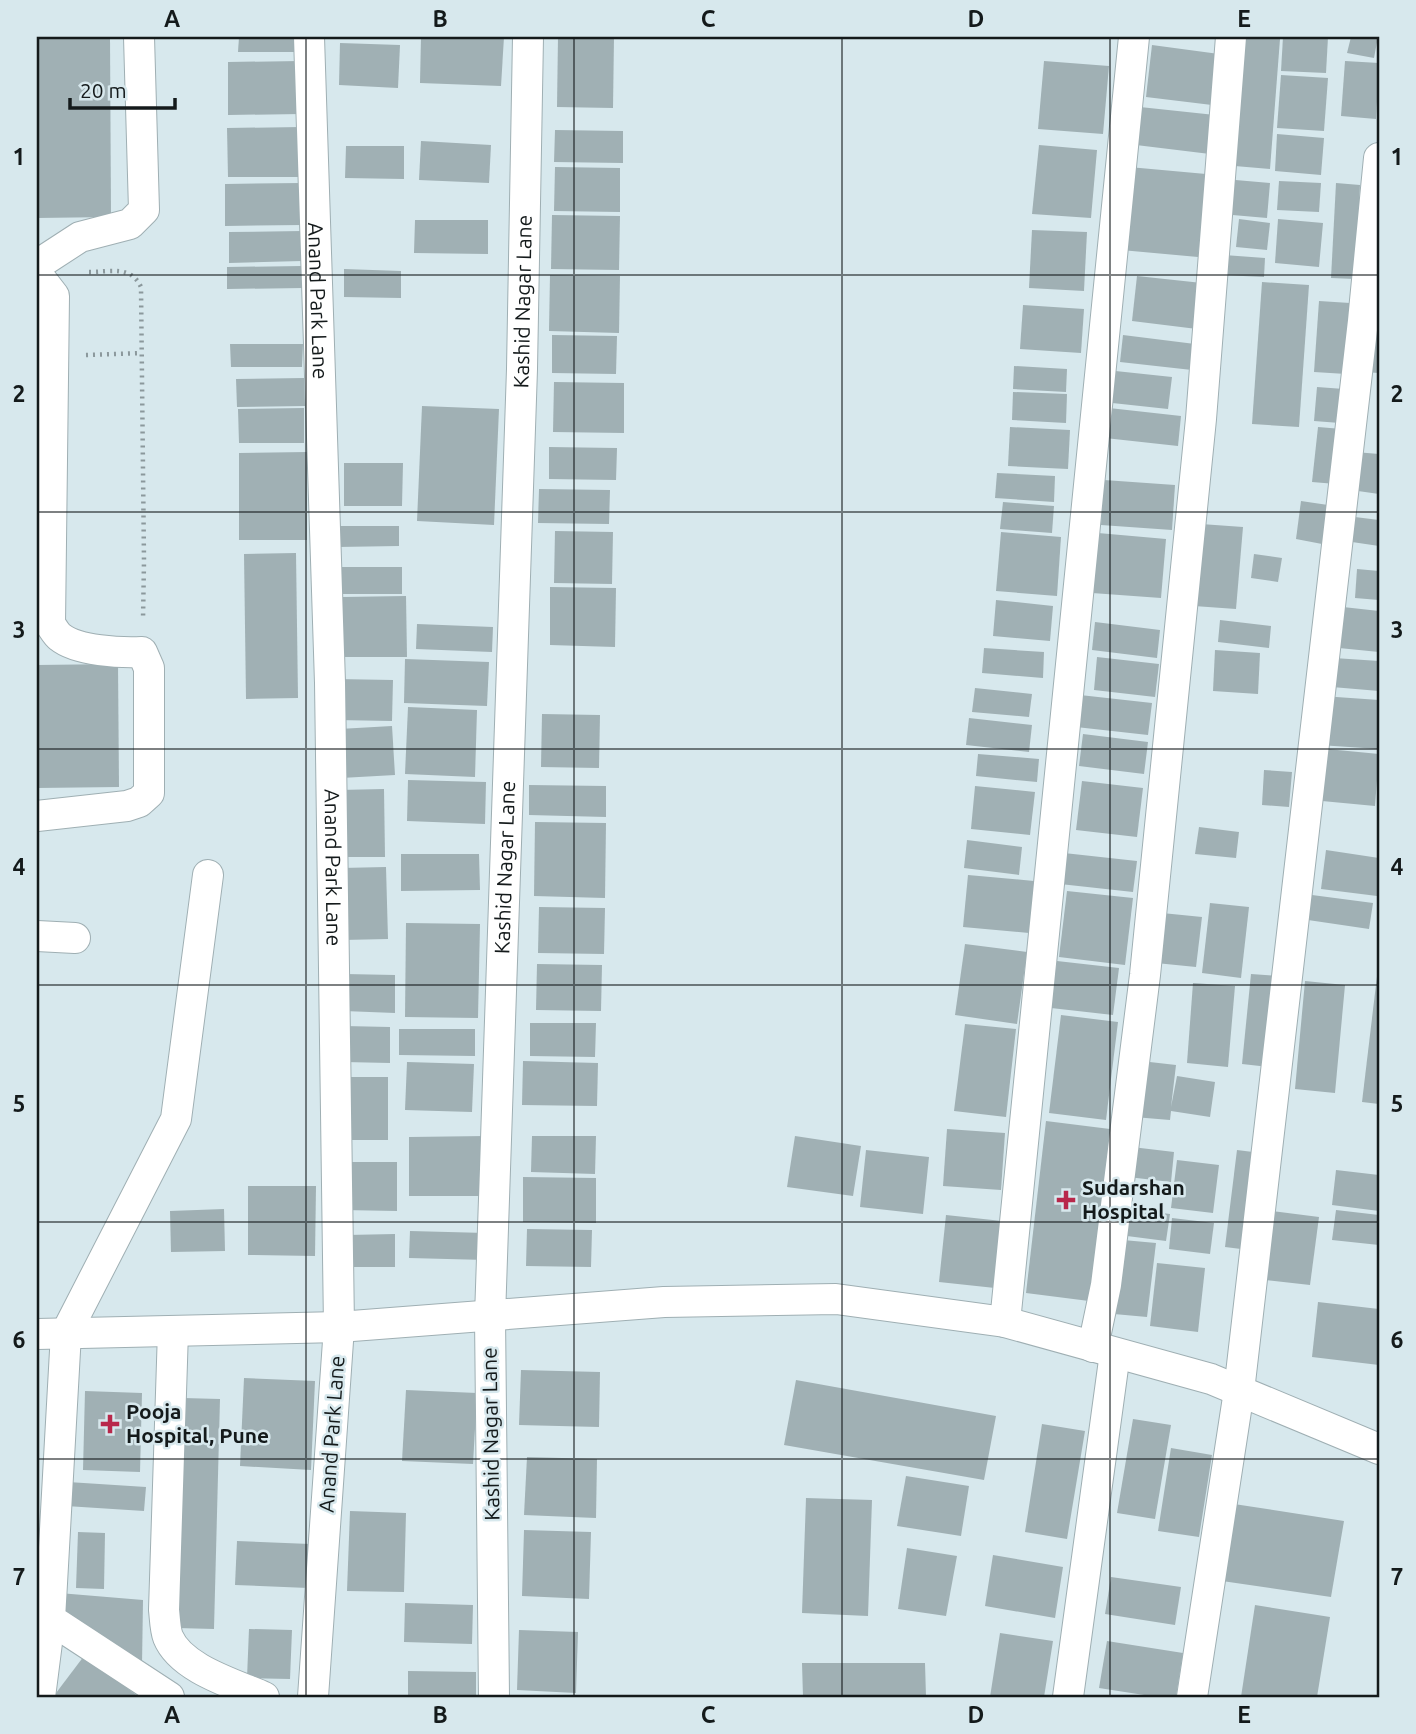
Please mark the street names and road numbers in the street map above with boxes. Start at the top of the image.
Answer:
street label: Kashid Nagar Lane [508,215,536,389]
street label: Anand Park Lane [304,222,333,380]
street label: Kashid Nagar Lane [489,780,519,954]
street label: Anand Park Lane [320,789,347,946]
street label: Kashid Nagar Lane [476,1347,504,1521]
street label: Anand Park Lane [314,1355,348,1513]

